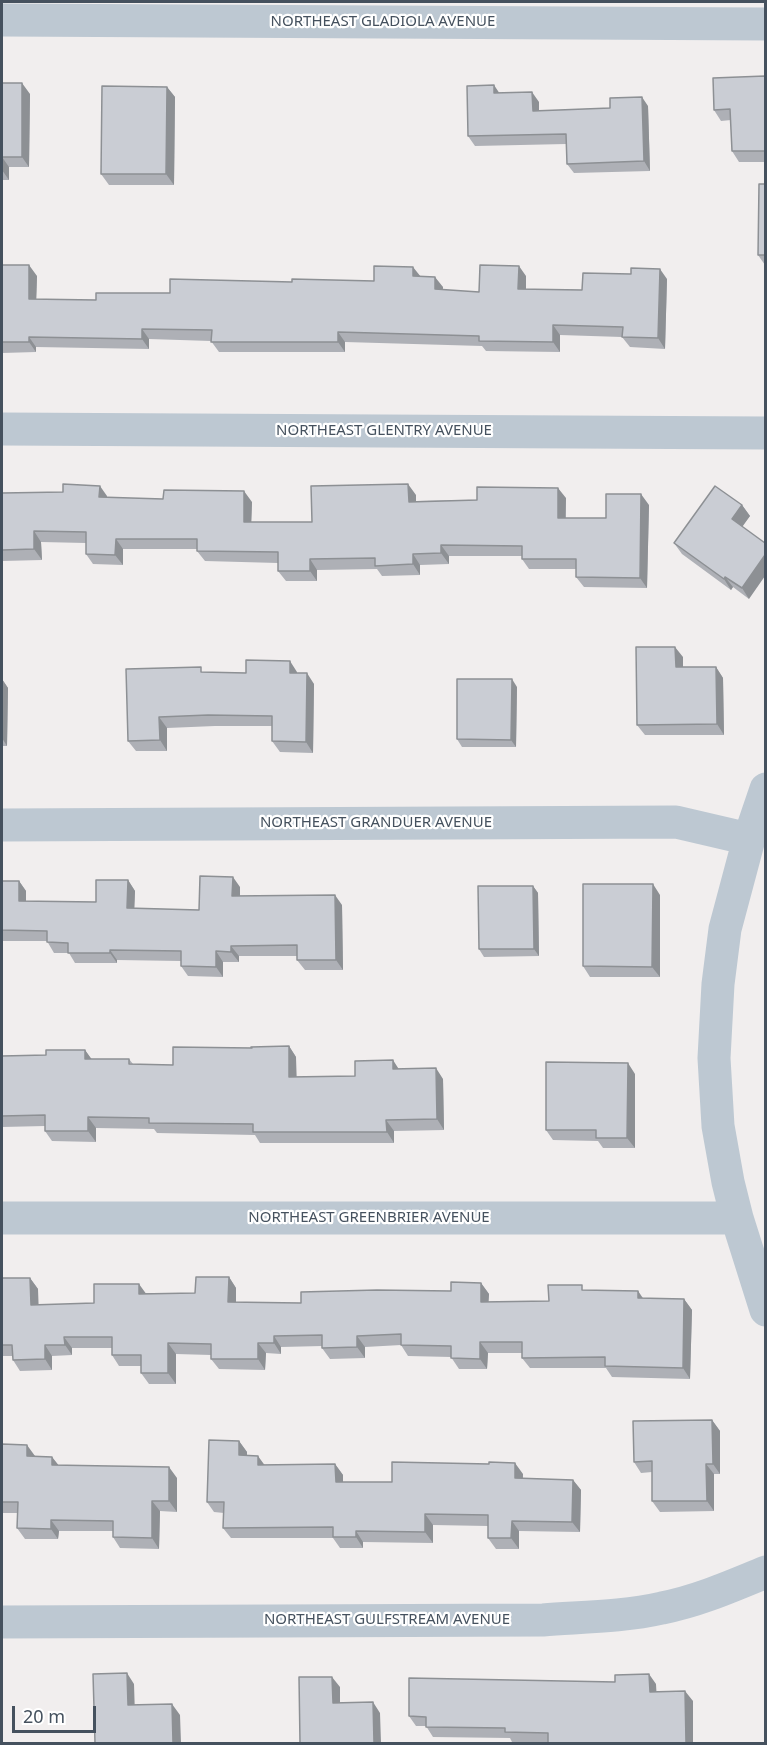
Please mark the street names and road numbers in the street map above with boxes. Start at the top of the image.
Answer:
street label: NORTHEAST GLADIOLA AVENUE [271,13,495,31]
street label: NORTHEAST GLENTRY AVENUE [276,422,492,440]
street label: NORTHEAST GRANDUER AVENUE [260,814,492,832]
street label: NORTHEAST GREENBRIER AVENUE [248,1209,490,1227]
street label: NORTHEAST GULFSTREAM AVENUE [264,1611,510,1629]

